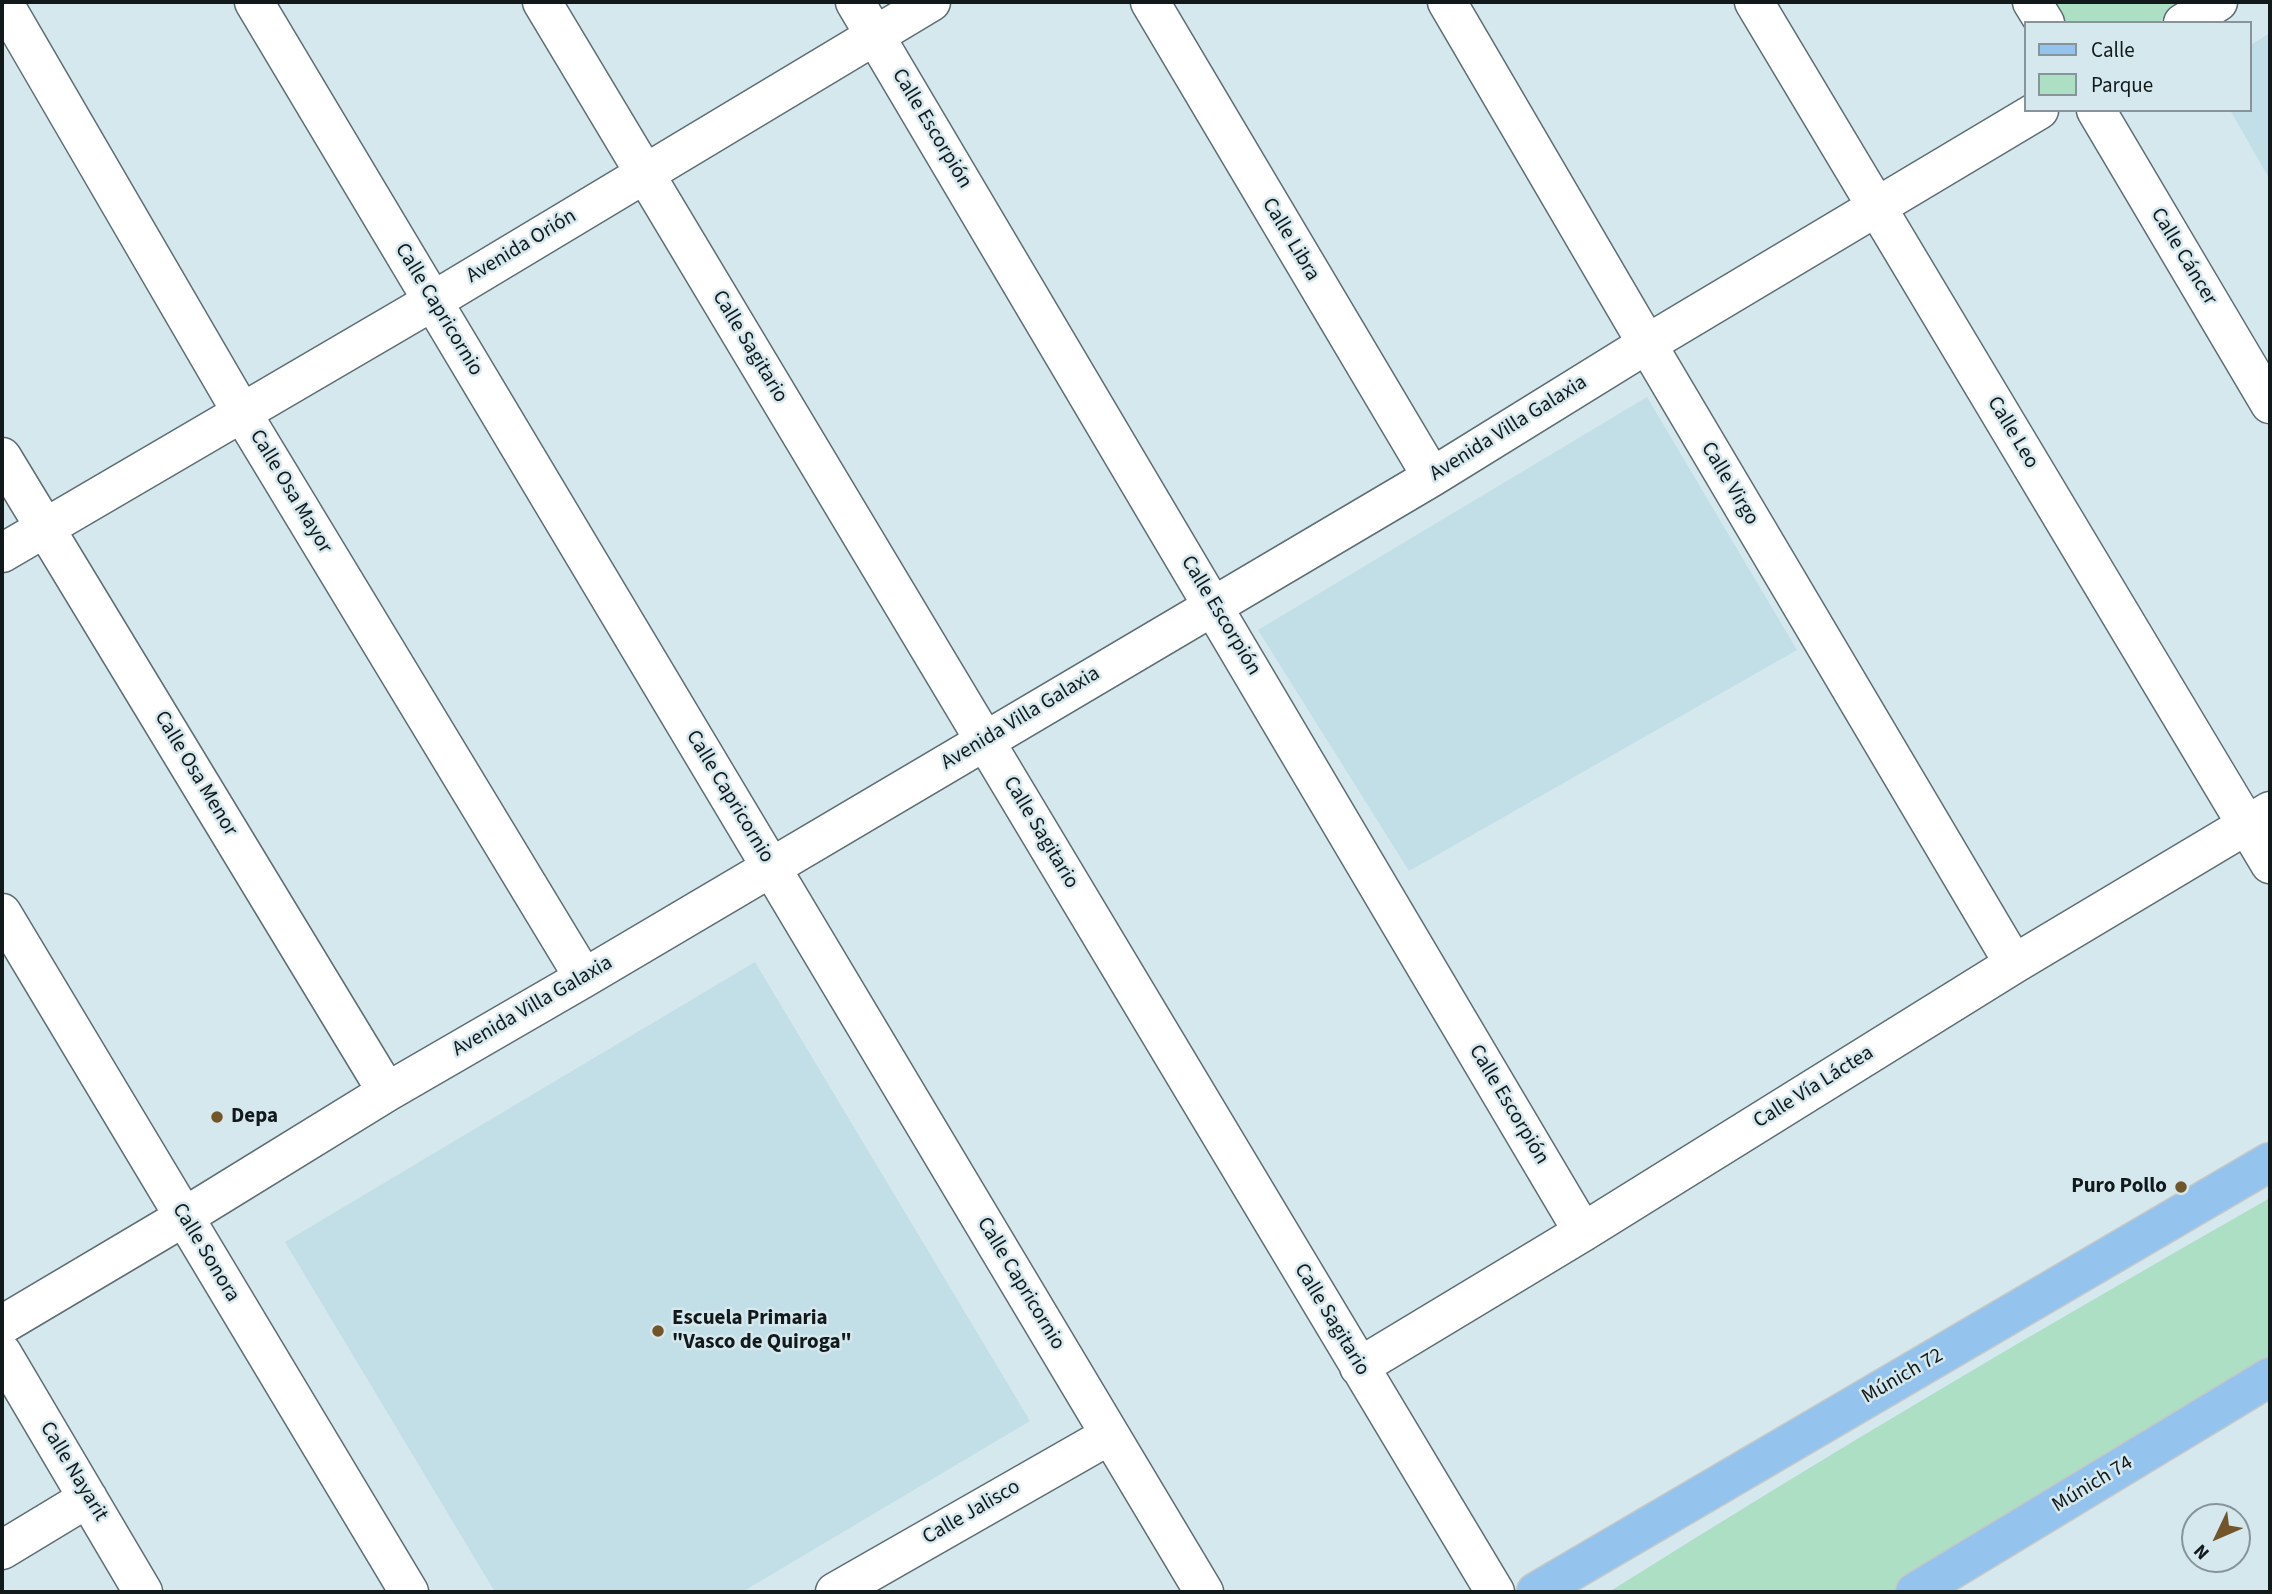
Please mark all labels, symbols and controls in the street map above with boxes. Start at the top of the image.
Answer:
legend [2024,21,2251,112]
text: Calle [2091,35,2135,65]
street label: Calle Escorpión [885,65,977,193]
text: Parque [2091,70,2153,100]
street label: Calle Libra [1255,194,1325,286]
street label: Avenida Orión [462,204,582,290]
street label: Calle Cáncer [2144,204,2222,310]
street label: Calle Capricornio [388,239,488,381]
street label: Calle Sagitario [706,286,792,408]
street label: Avenida Villa Galaxia [1426,370,1592,488]
street label: Calle Leo [1981,392,2043,474]
street label: Calle Osa Mayor [243,426,337,558]
street label: Calle Virgo [1694,438,1764,530]
street label: Calle Escorpión [1174,552,1266,680]
street label: Avenida Villa Galaxia [937,662,1105,776]
street label: Calle Osa Menor [148,707,242,841]
street label: Calle Capricornio [679,726,779,868]
street label: Calle Sagitario [997,772,1083,894]
street label: Avenida Villa Galaxia [449,951,617,1063]
street label: Calle Escorpión [1462,1041,1554,1169]
street label: Calle Vía Láctea [1749,1041,1879,1135]
place label: Depa [231,1104,278,1130]
marker: Depa [209,1109,225,1125]
place label: Puro Pollo [2071,1174,2167,1200]
marker: Puro Pollo [2173,1179,2189,1195]
street label: Calle Sonora [166,1199,244,1307]
street label: Calle Capricornio [970,1213,1070,1355]
street label: Calle Sagitario [1288,1259,1374,1381]
place label: Escuela Primaria "Vasco de Quiroga" [672,1306,852,1356]
marker: Escuela Primaria "Vasco de Quiroga" [650,1323,666,1339]
street label: Múnich 72 [1858,1344,1948,1410]
street label: Calle Nayarit [33,1418,113,1526]
street label: Múnich 74 [2048,1451,2138,1519]
street label: Calle Jalisco [919,1475,1025,1551]
north arrow [2181,1503,2251,1573]
text: N [2188,1538,2216,1565]

